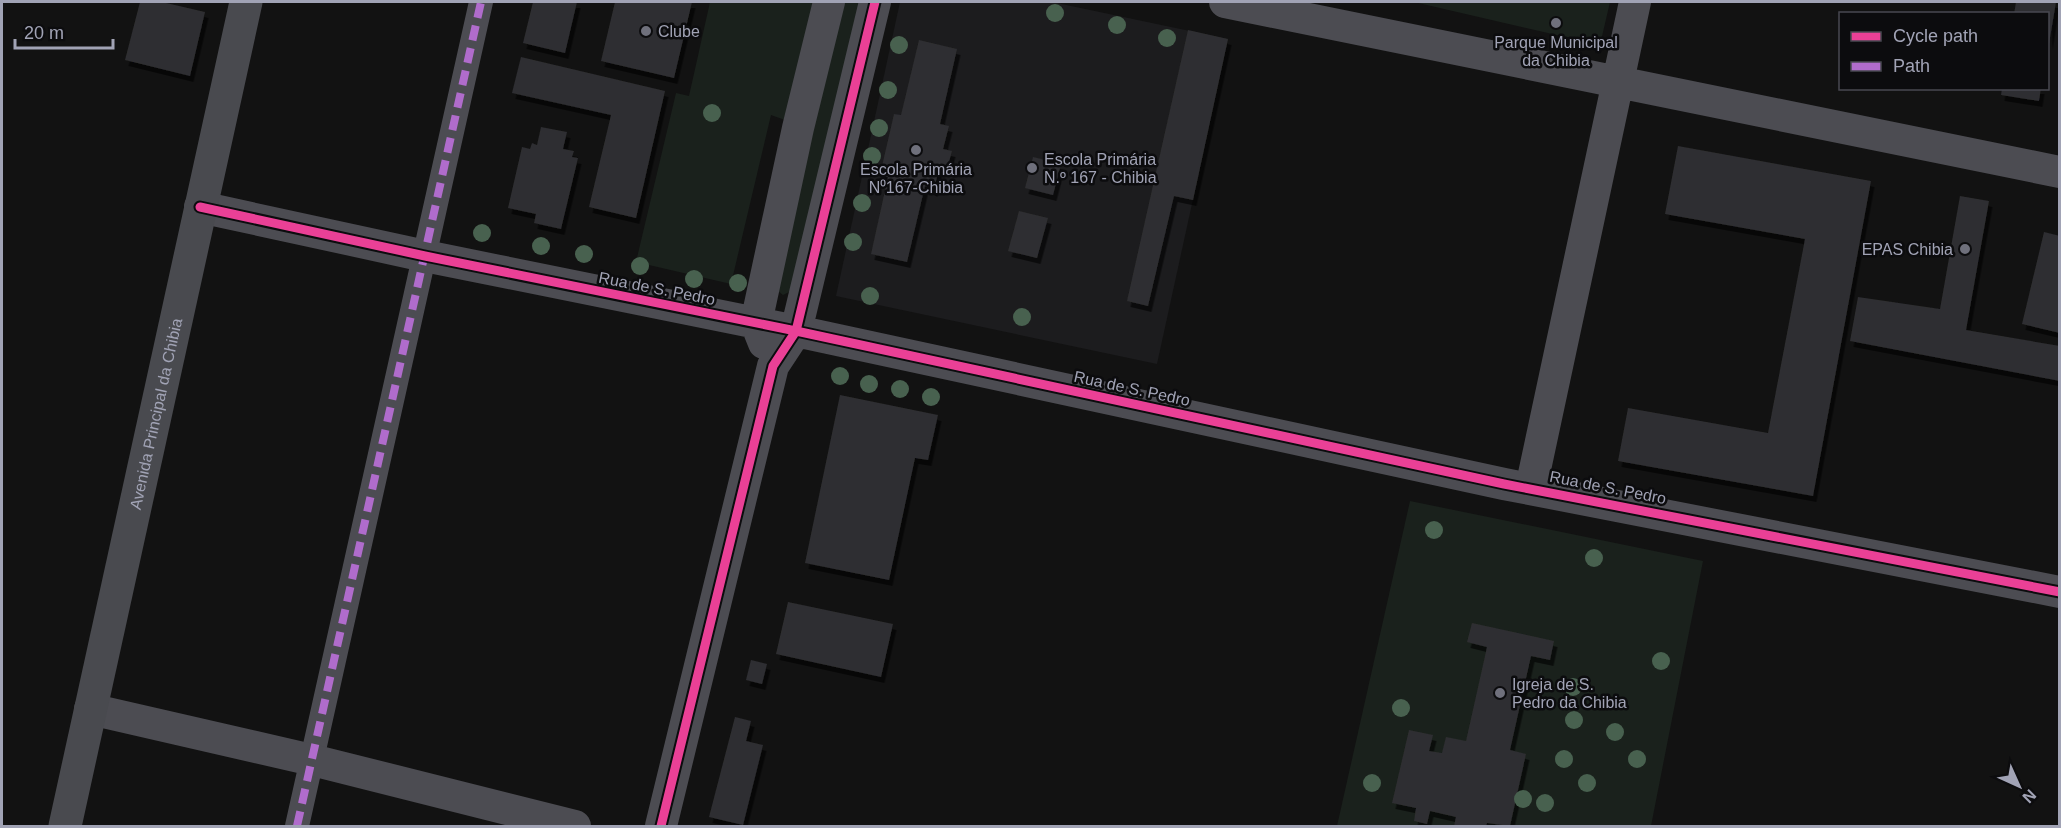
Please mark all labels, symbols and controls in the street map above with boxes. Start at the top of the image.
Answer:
scale bar [15,12,112,50]
legend [1839,12,2049,90]
marker: Parque Municipal da Chibia [1549,16,1563,30]
text: 20 m [24,23,64,43]
place label: Clube [658,23,700,40]
marker: Clube [639,24,653,38]
text: Cycle path [1893,26,1978,46]
place label: Parque Municipal da Chibia [1494,34,1618,69]
text: Path [1893,56,1930,76]
marker: Escola Primária N⁰167-Chibia [909,143,923,157]
place label: Escola Primária N.º 167 - Chibia [1044,151,1157,186]
place label: Escola Primária N⁰167-Chibia [860,161,972,196]
marker: Escola Primária N.º 167 - Chibia [1025,161,1039,175]
place label: EPAS Chibia [1862,241,1953,258]
marker: EPAS Chibia [1958,242,1972,256]
street label: Rua de S. Pedro [597,269,717,308]
street label: Avenida Principal da Chibia [127,317,185,511]
street label: Rua de S. Pedro [1072,368,1192,409]
street label: Rua de S. Pedro [1548,468,1668,507]
place label: Igreja de S. Pedro da Chibia [1512,676,1627,711]
marker: Igreja de S. Pedro da Chibia [1493,686,1507,700]
north arrow [1989,756,2049,816]
text: N [2019,786,2039,806]

